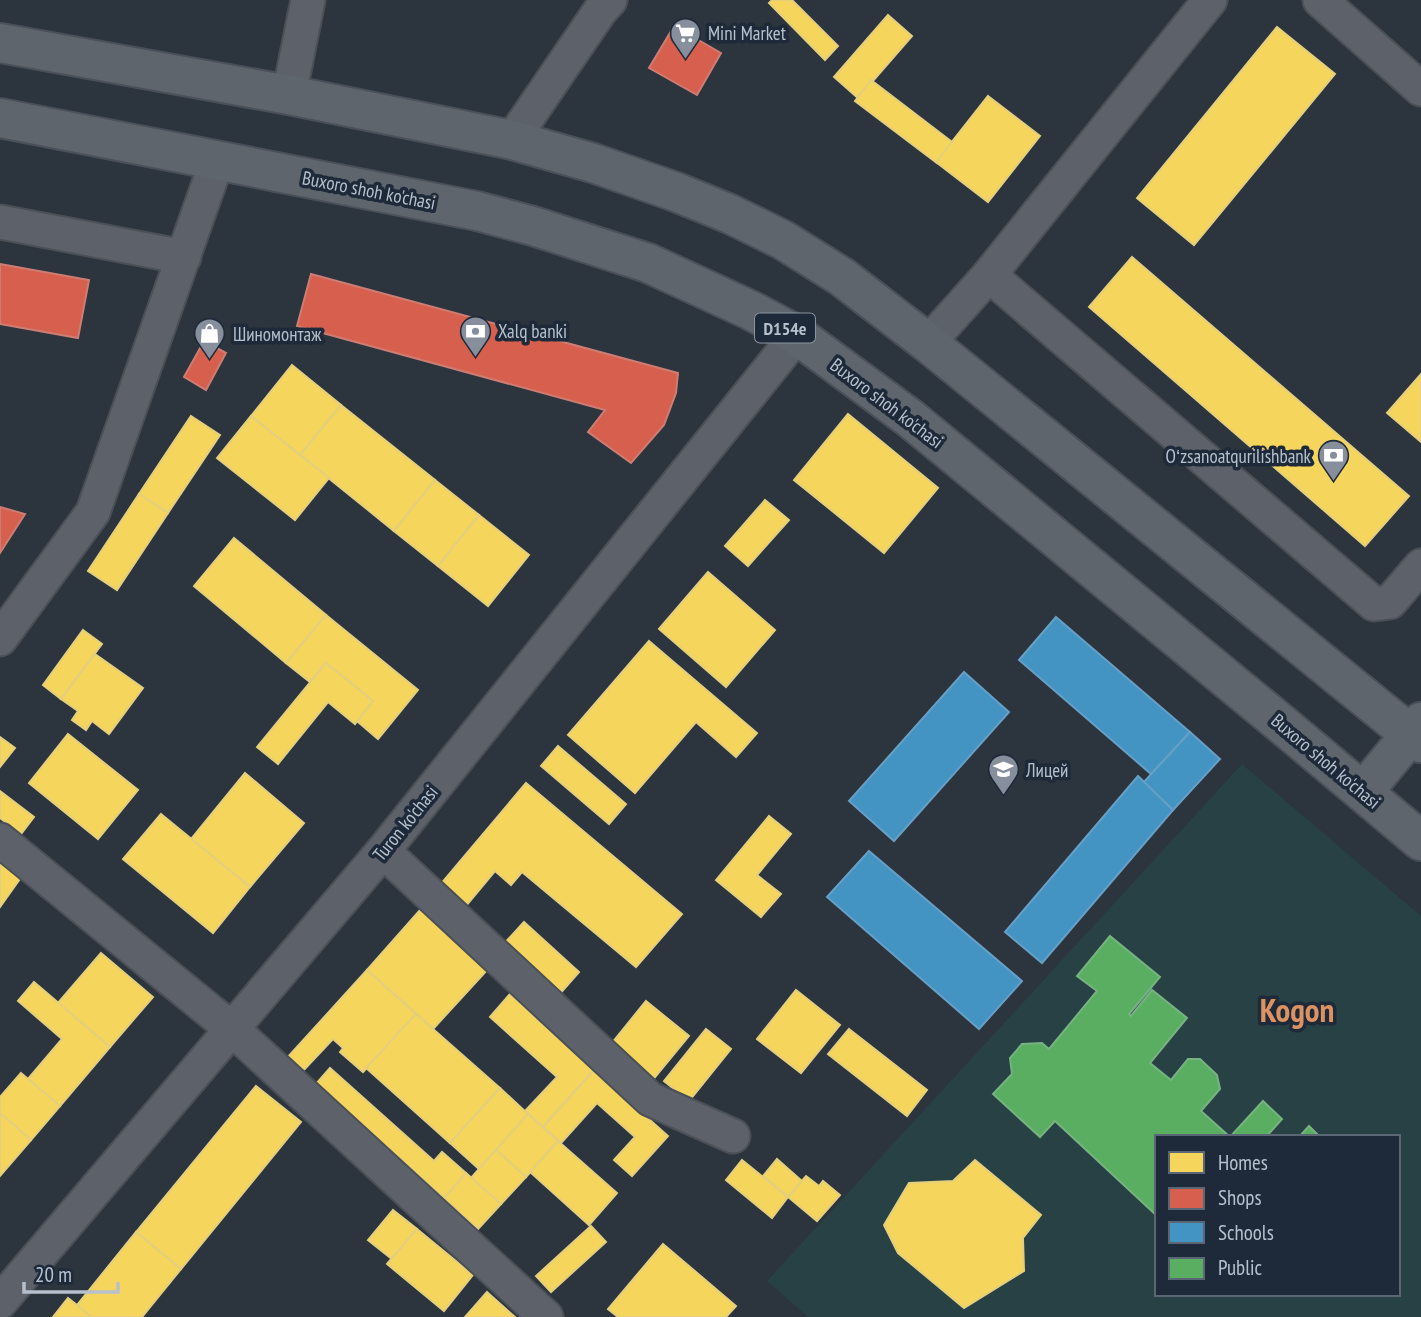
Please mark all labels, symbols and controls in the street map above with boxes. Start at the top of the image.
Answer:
supermarket icon: Mini Market [668,16,702,60]
place label: Mini Market [708,21,787,45]
street label: Buxoro shoh ko'chasi [300,165,438,215]
bank icon: Xalq banki [458,314,492,358]
road number: D154e [755,314,815,342]
shop icon: Шиномонтаж [193,317,227,361]
place label: Xalq banki [498,319,567,343]
place label: Шиномонтаж [233,322,322,346]
street label: Buxoro shoh ko'chasi [826,353,948,453]
bank icon: Oʻzsanoatqurilishbank [1317,439,1351,483]
place label: Oʻzsanoatqurilishbank [1166,444,1312,468]
street label: Buxoro shoh ko'chasi [1266,708,1386,814]
school or university icon: Лицей [986,753,1020,797]
place label: Лицей [1025,758,1068,782]
street label: Turon ko'chasi [367,780,443,866]
district label: Kogon [1260,988,1334,1031]
legend [1155,1135,1400,1296]
text: Homes [1218,1149,1268,1176]
text: Shops [1218,1184,1262,1211]
text: Schools [1218,1219,1274,1246]
scale bar [24,1250,119,1294]
text: Public [1218,1254,1263,1281]
text: 20 m [35,1261,72,1288]

